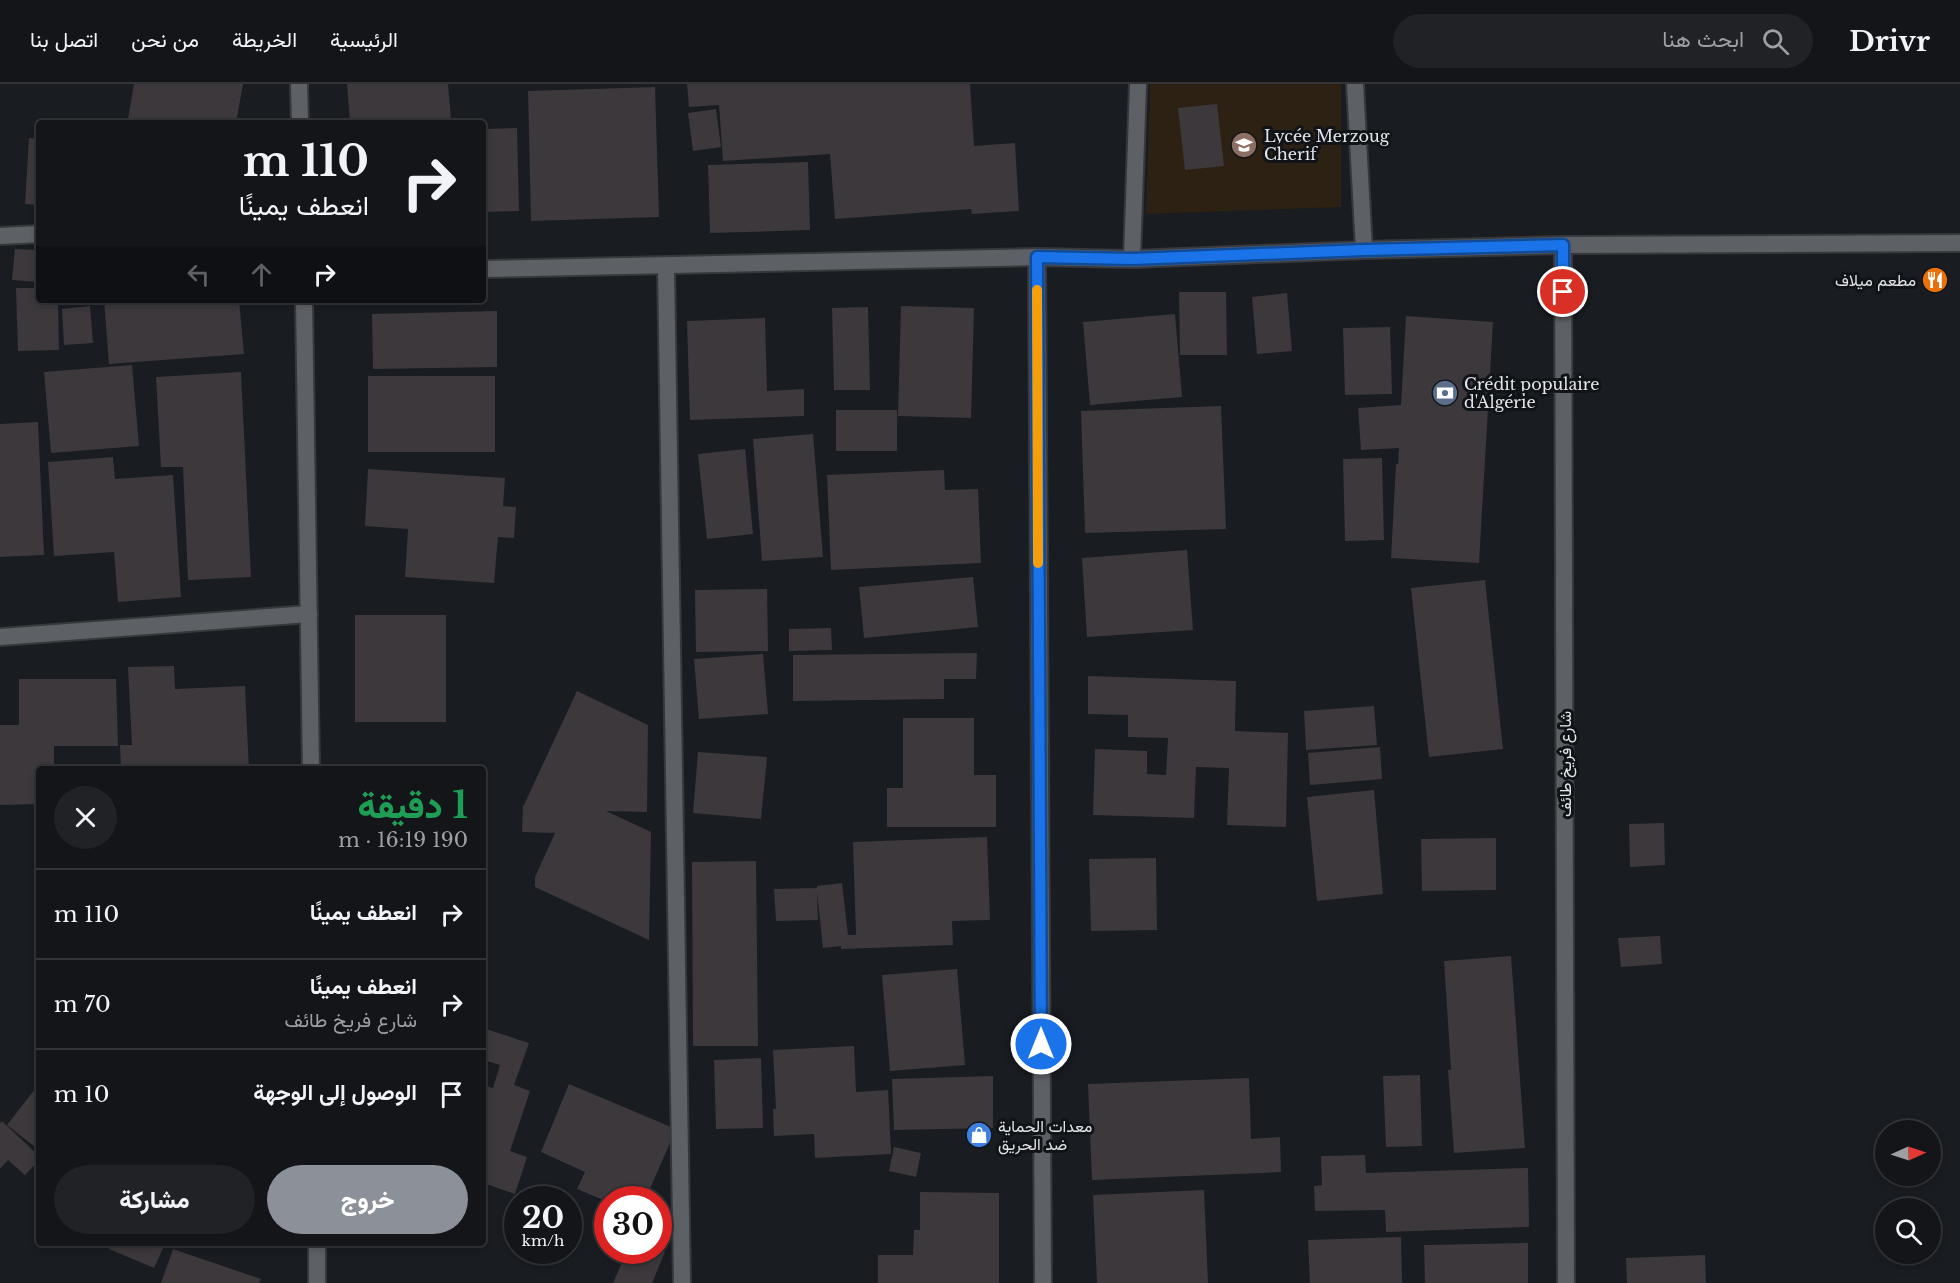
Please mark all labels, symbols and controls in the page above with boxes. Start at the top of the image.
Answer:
search box [1393,14,1813,68]
text: Drivr [1849,24,1930,59]
icon: search [1759,25,1792,58]
text: ابحث هنا [1662,26,1744,53]
text: اتصل بنا [30,27,98,53]
text: من نحن [131,27,199,53]
text: الخريطة [232,27,297,53]
text: الرئيسية [330,27,398,53]
place label: Lycée Merzoug Cherif [1264,126,1390,164]
school or university icon: Lycée Merzoug Cherif [1229,130,1259,160]
text: 110 m [243,135,369,187]
icon: right [390,144,468,222]
text: انعطف يمينًا [239,189,369,222]
icon: left [182,258,215,291]
icon: ahead [245,258,278,291]
icon: right [308,258,341,291]
restaurant icon: مطعم ميلاف [1920,265,1950,295]
pin [1537,266,1588,317]
place label: مطعم ميلاف [1835,270,1916,291]
icon: arrive [1546,275,1579,308]
place label: Crédit populaire d'Algérie [1464,374,1599,412]
bank icon: Crédit populaire d'Algérie [1430,378,1460,408]
street label: شارع فريخ طائف [1555,711,1577,817]
text: 1 دقيقة [357,783,468,828]
button: close [54,786,117,849]
text: 190 m · 16:19 [338,828,468,852]
icon: right [435,898,468,931]
text: انعطف يمينًا [310,899,417,926]
text: 110 m [54,901,119,928]
text: انعطف يمينًا [310,973,417,1000]
icon: right [435,988,468,1021]
text: 70 m [54,991,111,1018]
text: شارع فريخ طائف [284,1008,417,1032]
position arrow [1009,1012,1073,1076]
icon: arrive [435,1078,468,1111]
text: الوصول إلى الوجهة [253,1079,417,1106]
text: 10 m [54,1081,109,1108]
place label: معدات الحماية ضد الحريق [998,1116,1092,1155]
shop icon: معدات الحماية ضد الحريق [964,1120,994,1150]
north arrow [1875,1120,1941,1186]
map controls [1875,1120,1941,1264]
button: مشاركة [54,1165,255,1234]
button: خروج [267,1165,468,1234]
speed limit sign: 30 [594,1186,672,1264]
button: search [1875,1198,1941,1264]
text: 20 [522,1199,564,1236]
text: km/h [522,1231,564,1250]

